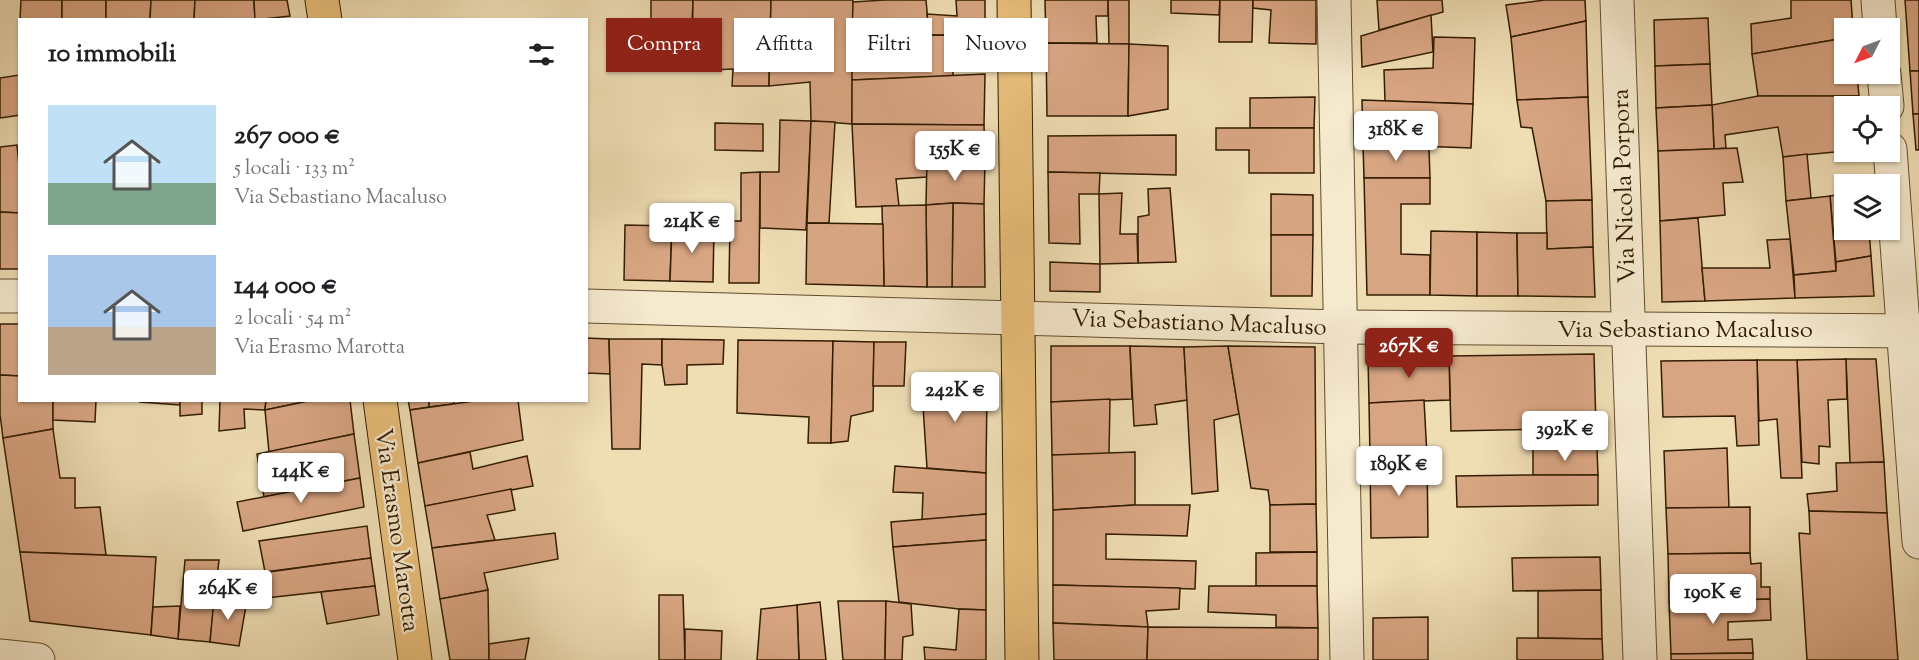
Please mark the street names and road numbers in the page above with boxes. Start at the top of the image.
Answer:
street label: Via Nicola Porpora [1605,88,1645,284]
street label: Via Sebastiano Macaluso [1071,303,1327,345]
street label: Via Sebastiano Macaluso [1557,314,1813,348]
street label: Via Erasmo Marotta [365,426,427,634]

